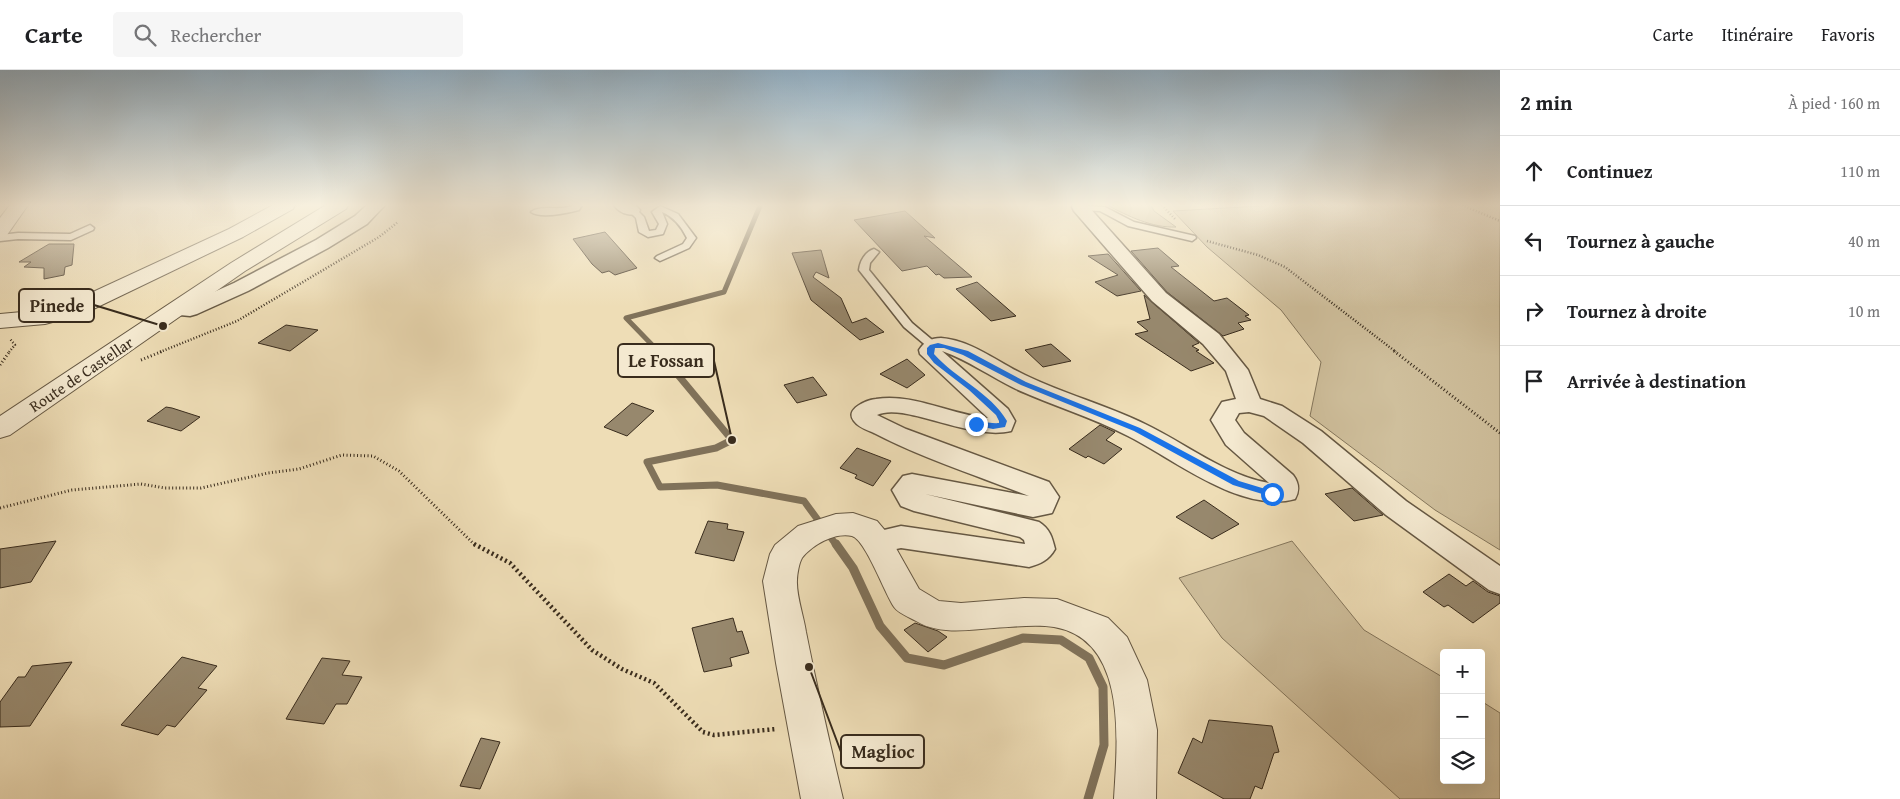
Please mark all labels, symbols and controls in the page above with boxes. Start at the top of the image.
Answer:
search box [113,12,463,57]
text: Carte [25,17,83,52]
icon: search [131,21,159,49]
text: Rechercher [171,21,261,49]
text: Carte [1653,21,1693,48]
text: Itinéraire [1721,21,1793,48]
text: Favoris [1821,21,1875,48]
text: 2 min [1520,87,1572,118]
text: À pied · 160 m [1788,91,1880,115]
icon: ahead [1520,157,1548,185]
text: Continuez [1567,157,1653,185]
text: 110 m [1840,159,1880,183]
icon: left [1520,227,1548,255]
text: Tournez à gauche [1567,227,1715,255]
text: 40 m [1848,229,1880,253]
callout: Pinede [19,289,94,322]
text: Pinede [30,292,85,319]
icon: right [1520,297,1548,325]
text: Tournez à droite [1567,297,1707,325]
text: 10 m [1848,299,1880,323]
street label: Route de Castellar [24,330,138,418]
callout: Le Fossan [618,344,714,377]
text: Le Fossan [628,347,704,374]
icon: arrive [1520,367,1548,395]
text: Arrivée à destination [1567,367,1746,395]
route end [965,413,988,436]
route start [1261,483,1284,506]
map controls [1440,649,1485,784]
button: + [1440,649,1485,694]
button: − [1440,694,1485,739]
callout: Maglioc [841,735,924,768]
text: Maglioc [851,738,915,765]
button: layers [1440,739,1485,784]

